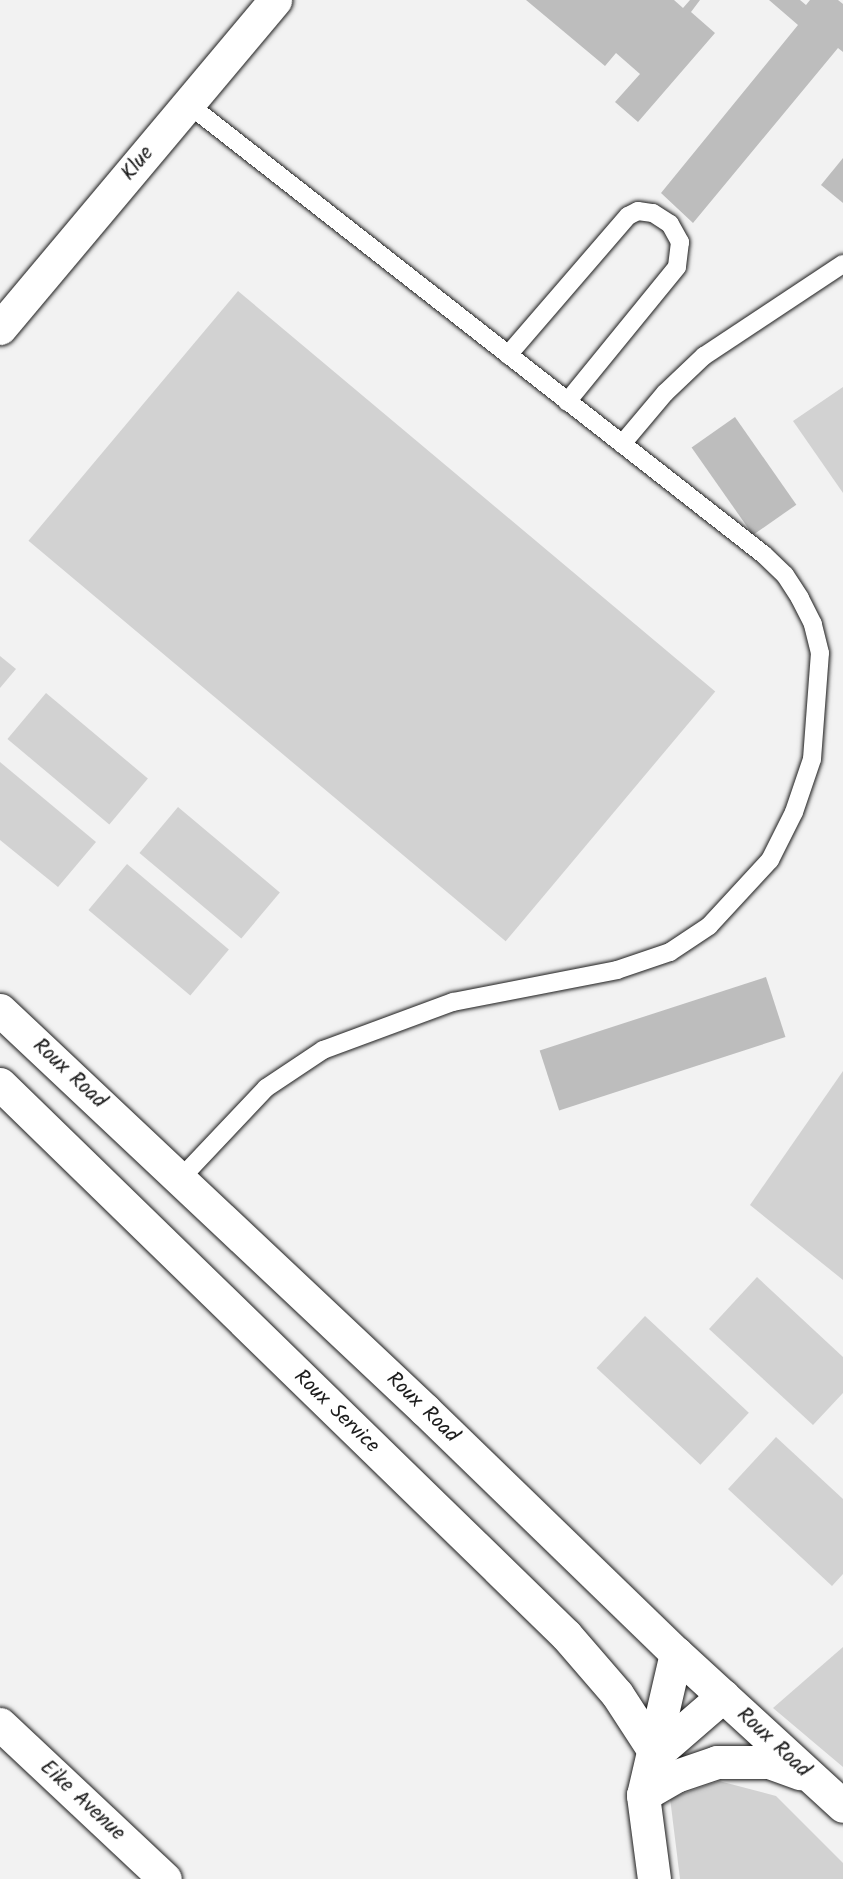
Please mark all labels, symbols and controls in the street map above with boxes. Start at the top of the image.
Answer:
street label: Klue [116,142,160,186]
street label: Roux Road [27,1034,111,1114]
street label: Roux Service [288,1365,384,1459]
street label: Roux Road [380,1367,464,1449]
street label: Roux Road [731,1703,815,1783]
street label: Eike Avenue [34,1755,130,1847]

